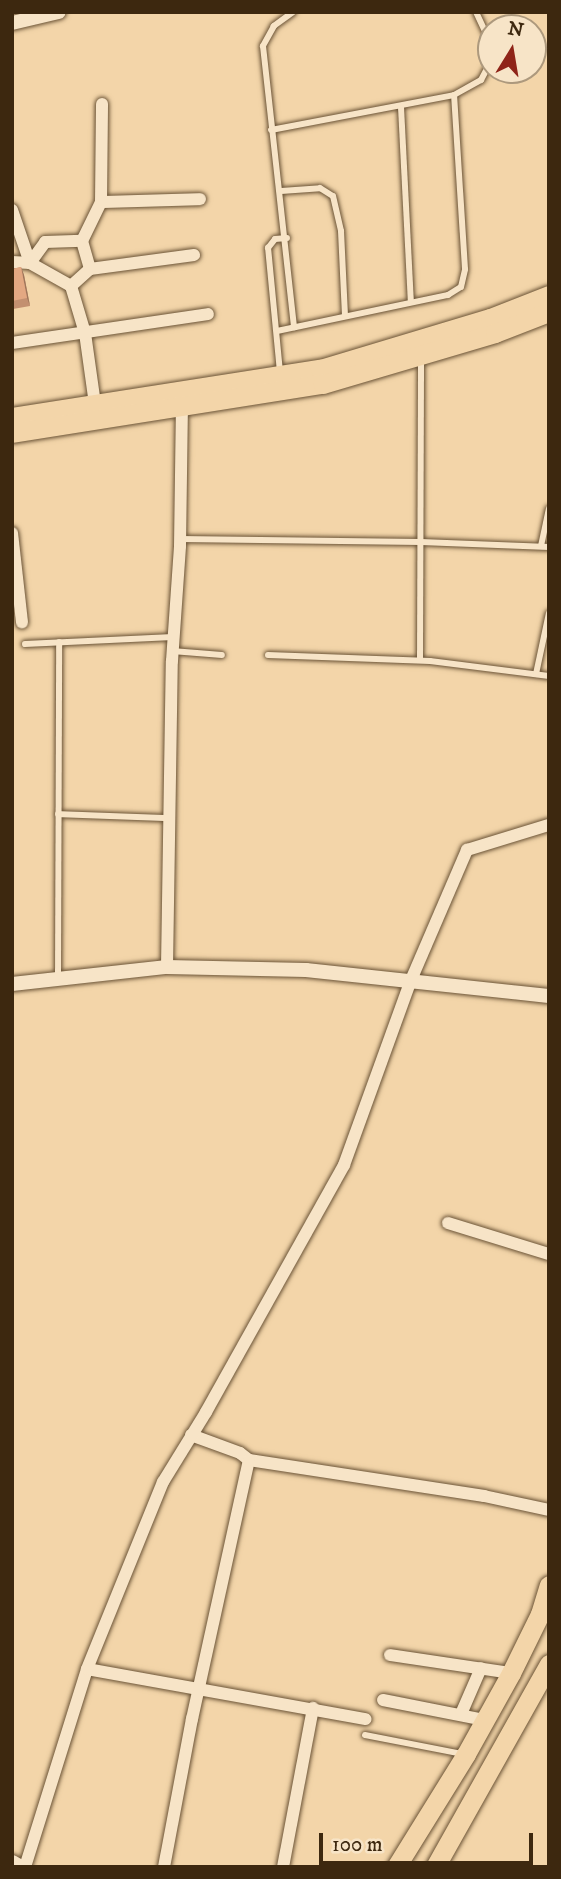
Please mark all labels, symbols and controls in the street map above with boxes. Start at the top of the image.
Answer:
north arrow [477,14,547,84]
text: N [506,17,526,43]
scale bar [323,1820,536,1864]
text: 100 m [332,1832,383,1858]

